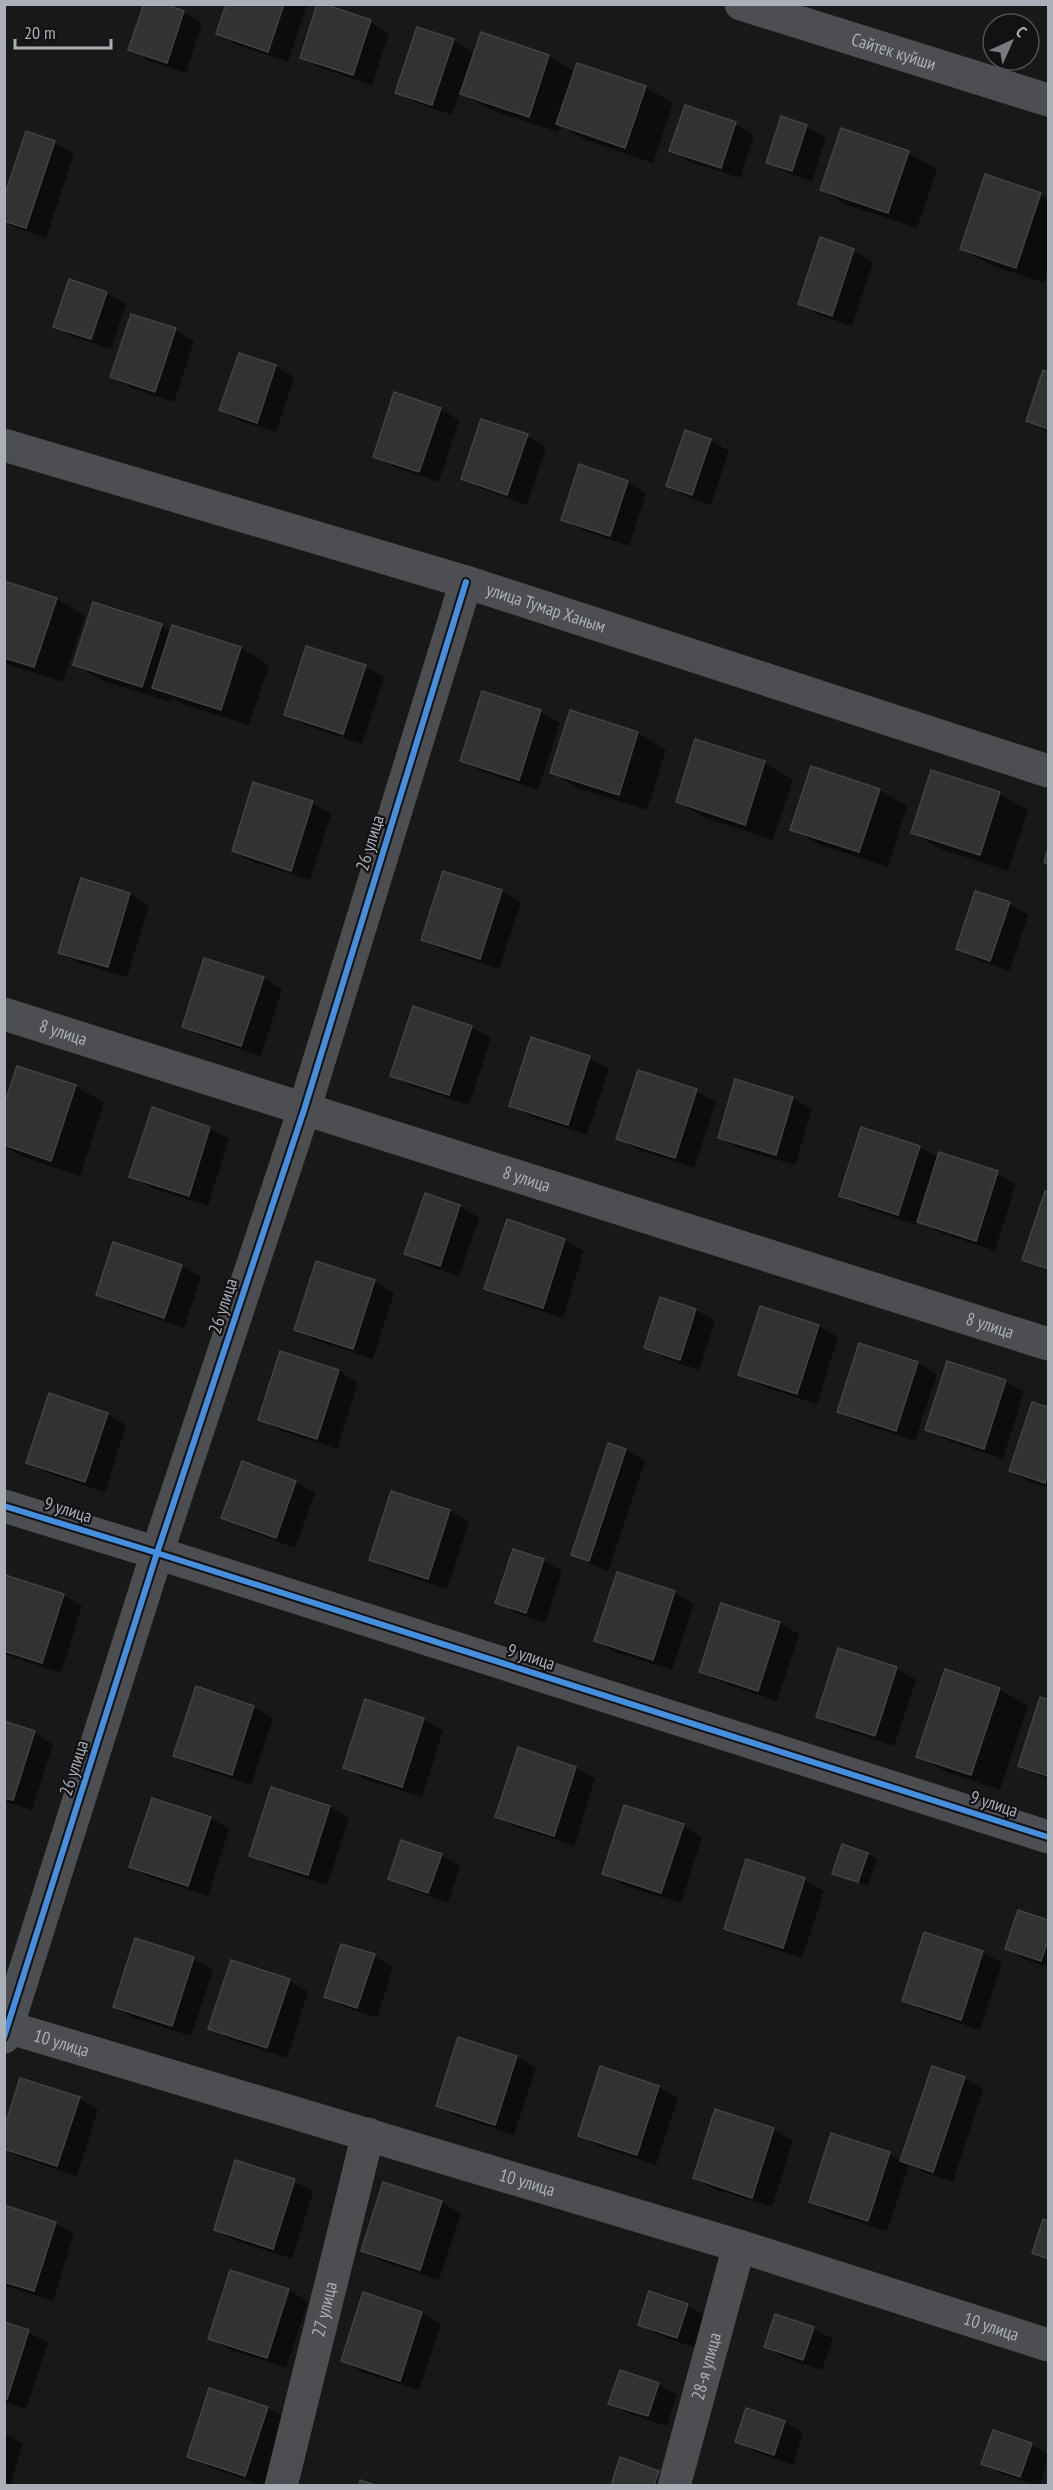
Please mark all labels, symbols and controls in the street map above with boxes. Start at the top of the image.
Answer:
scale bar [15,12,111,50]
north arrow [981,12,1041,72]
text: 20 m [24,21,56,44]
text: С [1012,22,1032,42]
street label: Сайтек куйши [849,27,939,75]
street label: улица Тумар Ханым [483,577,609,638]
street label: 26 улица [350,812,389,873]
street label: 8 улица [37,1014,90,1051]
street label: 8 улица [500,1160,553,1197]
street label: 26 улица [203,1275,242,1336]
street label: 8 улица [963,1307,1017,1343]
street label: 9 улица [41,1491,95,1528]
street label: 9 улица [504,1638,558,1675]
street label: 26 улица [54,1737,93,1798]
street label: 9 улица [967,1785,1021,1822]
street label: 10 улица [31,2024,92,2062]
street label: 10 улица [497,2163,558,2201]
street label: 27 улица [306,2279,342,2339]
street label: 10 улица [961,2307,1022,2346]
street label: 28-я улица [686,2330,726,2403]

